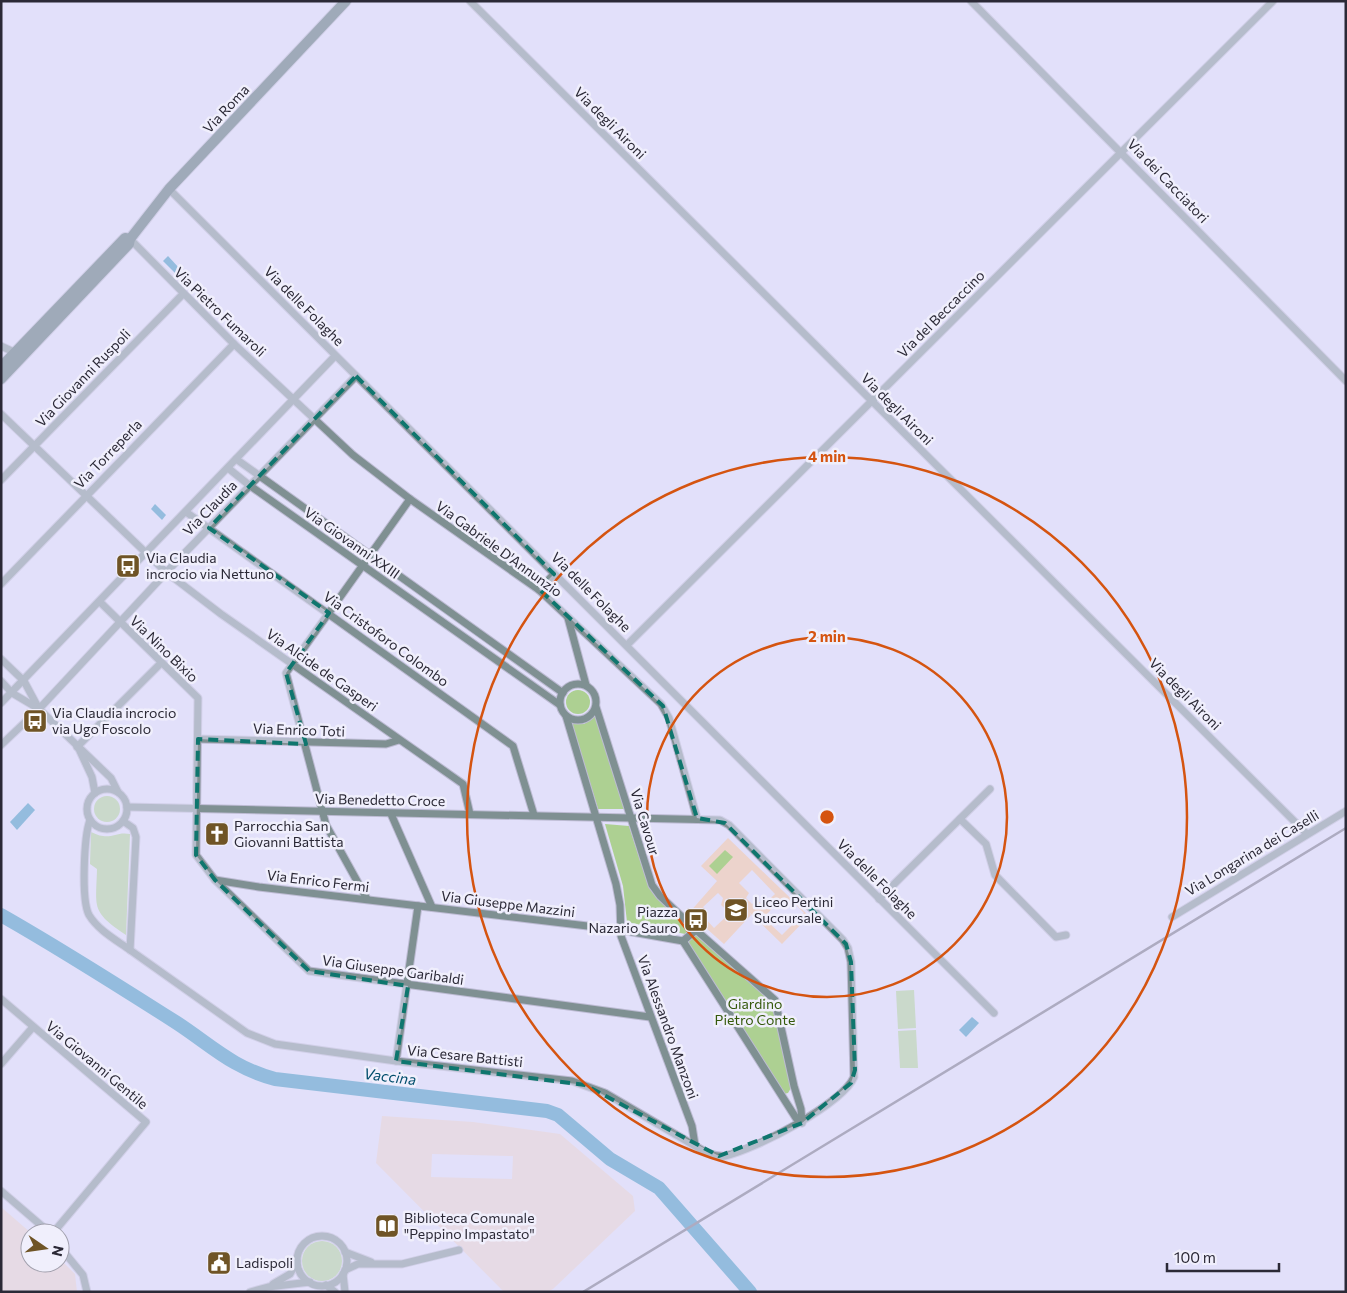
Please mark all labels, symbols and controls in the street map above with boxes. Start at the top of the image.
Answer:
street label: Via Roma [199,81,252,136]
street label: Via degli Aironi [571,83,650,162]
street label: Via dei Cacciatori [1124,135,1213,226]
street label: Via delle Folaghe [261,262,348,349]
street label: Via Pietro Fumaroli [171,263,270,360]
street label: Via del Beccaccino [894,267,988,361]
street label: Via Giovanni Ruspoli [32,325,134,430]
street label: Via degli Aironi [858,369,937,448]
street label: Via Torreperla [70,415,145,492]
text: 4 min [808,447,846,465]
street label: Via Claudia [179,476,240,539]
street label: Via Gabriele D'Annunzio [433,497,566,600]
street label: Via Giovanni XXIII [301,503,403,582]
street label: Via delle Folaghe [548,548,635,635]
place label: Via Claudia incrocio via Nettuno [146,549,274,582]
bus stop icon: Via Claudia incrocio via Nettuno [115,553,141,579]
street label: Via Cristoforo Colombo [320,587,452,690]
street label: Via Nino Bixio [127,612,202,685]
street label: Via Alcide de Gasperi [263,625,381,714]
text: 2 min [808,627,846,645]
street label: Via degli Aironi [1146,654,1225,733]
place label: Via Claudia incrocio via Ugo Foscolo [52,704,176,737]
bus stop icon: Via Claudia incrocio via Ugo Foscolo [22,708,48,734]
street label: Via Enrico Toti [253,719,345,740]
street label: Via Cavour [627,787,664,858]
street label: Via Benedetto Croce [315,790,445,809]
street label: Via Longarina dei Caselli [1182,806,1322,899]
centre of rings [818,808,836,826]
place label: Parrocchia San Giovanni Battista [234,817,344,850]
church icon: Parrocchia San Giovanni Battista [204,821,230,847]
street label: Via delle Folaghe [834,835,921,922]
street label: Via Enrico Fermi [266,866,370,895]
street label: Via Giuseppe Mazzini [440,887,576,920]
place label: Liceo Pertini Succursale [754,893,833,926]
school or university icon: Liceo Pertini Succursale [723,897,749,923]
place label: Piazza Nazario Sauro [589,903,678,936]
bus stop icon: Piazza Nazario Sauro [683,907,709,933]
street label: Via Giuseppe Garibaldi [321,951,465,988]
street label: Via Alessandro Manzoni [635,953,702,1101]
park label: Giardino Pietro Conte [715,995,795,1028]
street label: Via Giovanni Gentile [43,1017,152,1112]
street label: Via Cesare Battisti [406,1041,524,1070]
water label: Vaccina [363,1064,417,1088]
place label: Biblioteca Comunale "Peppino Impastato" [404,1209,535,1242]
library icon: Biblioteca Comunale "Peppino Impastato" [374,1213,400,1239]
north arrow [20,1223,70,1273]
scale bar [1167,1240,1280,1272]
text: N [49,1244,68,1258]
text: 100 m [1174,1248,1216,1266]
public building icon: Ladispoli [206,1250,232,1276]
place label: Ladispoli [236,1254,293,1271]

